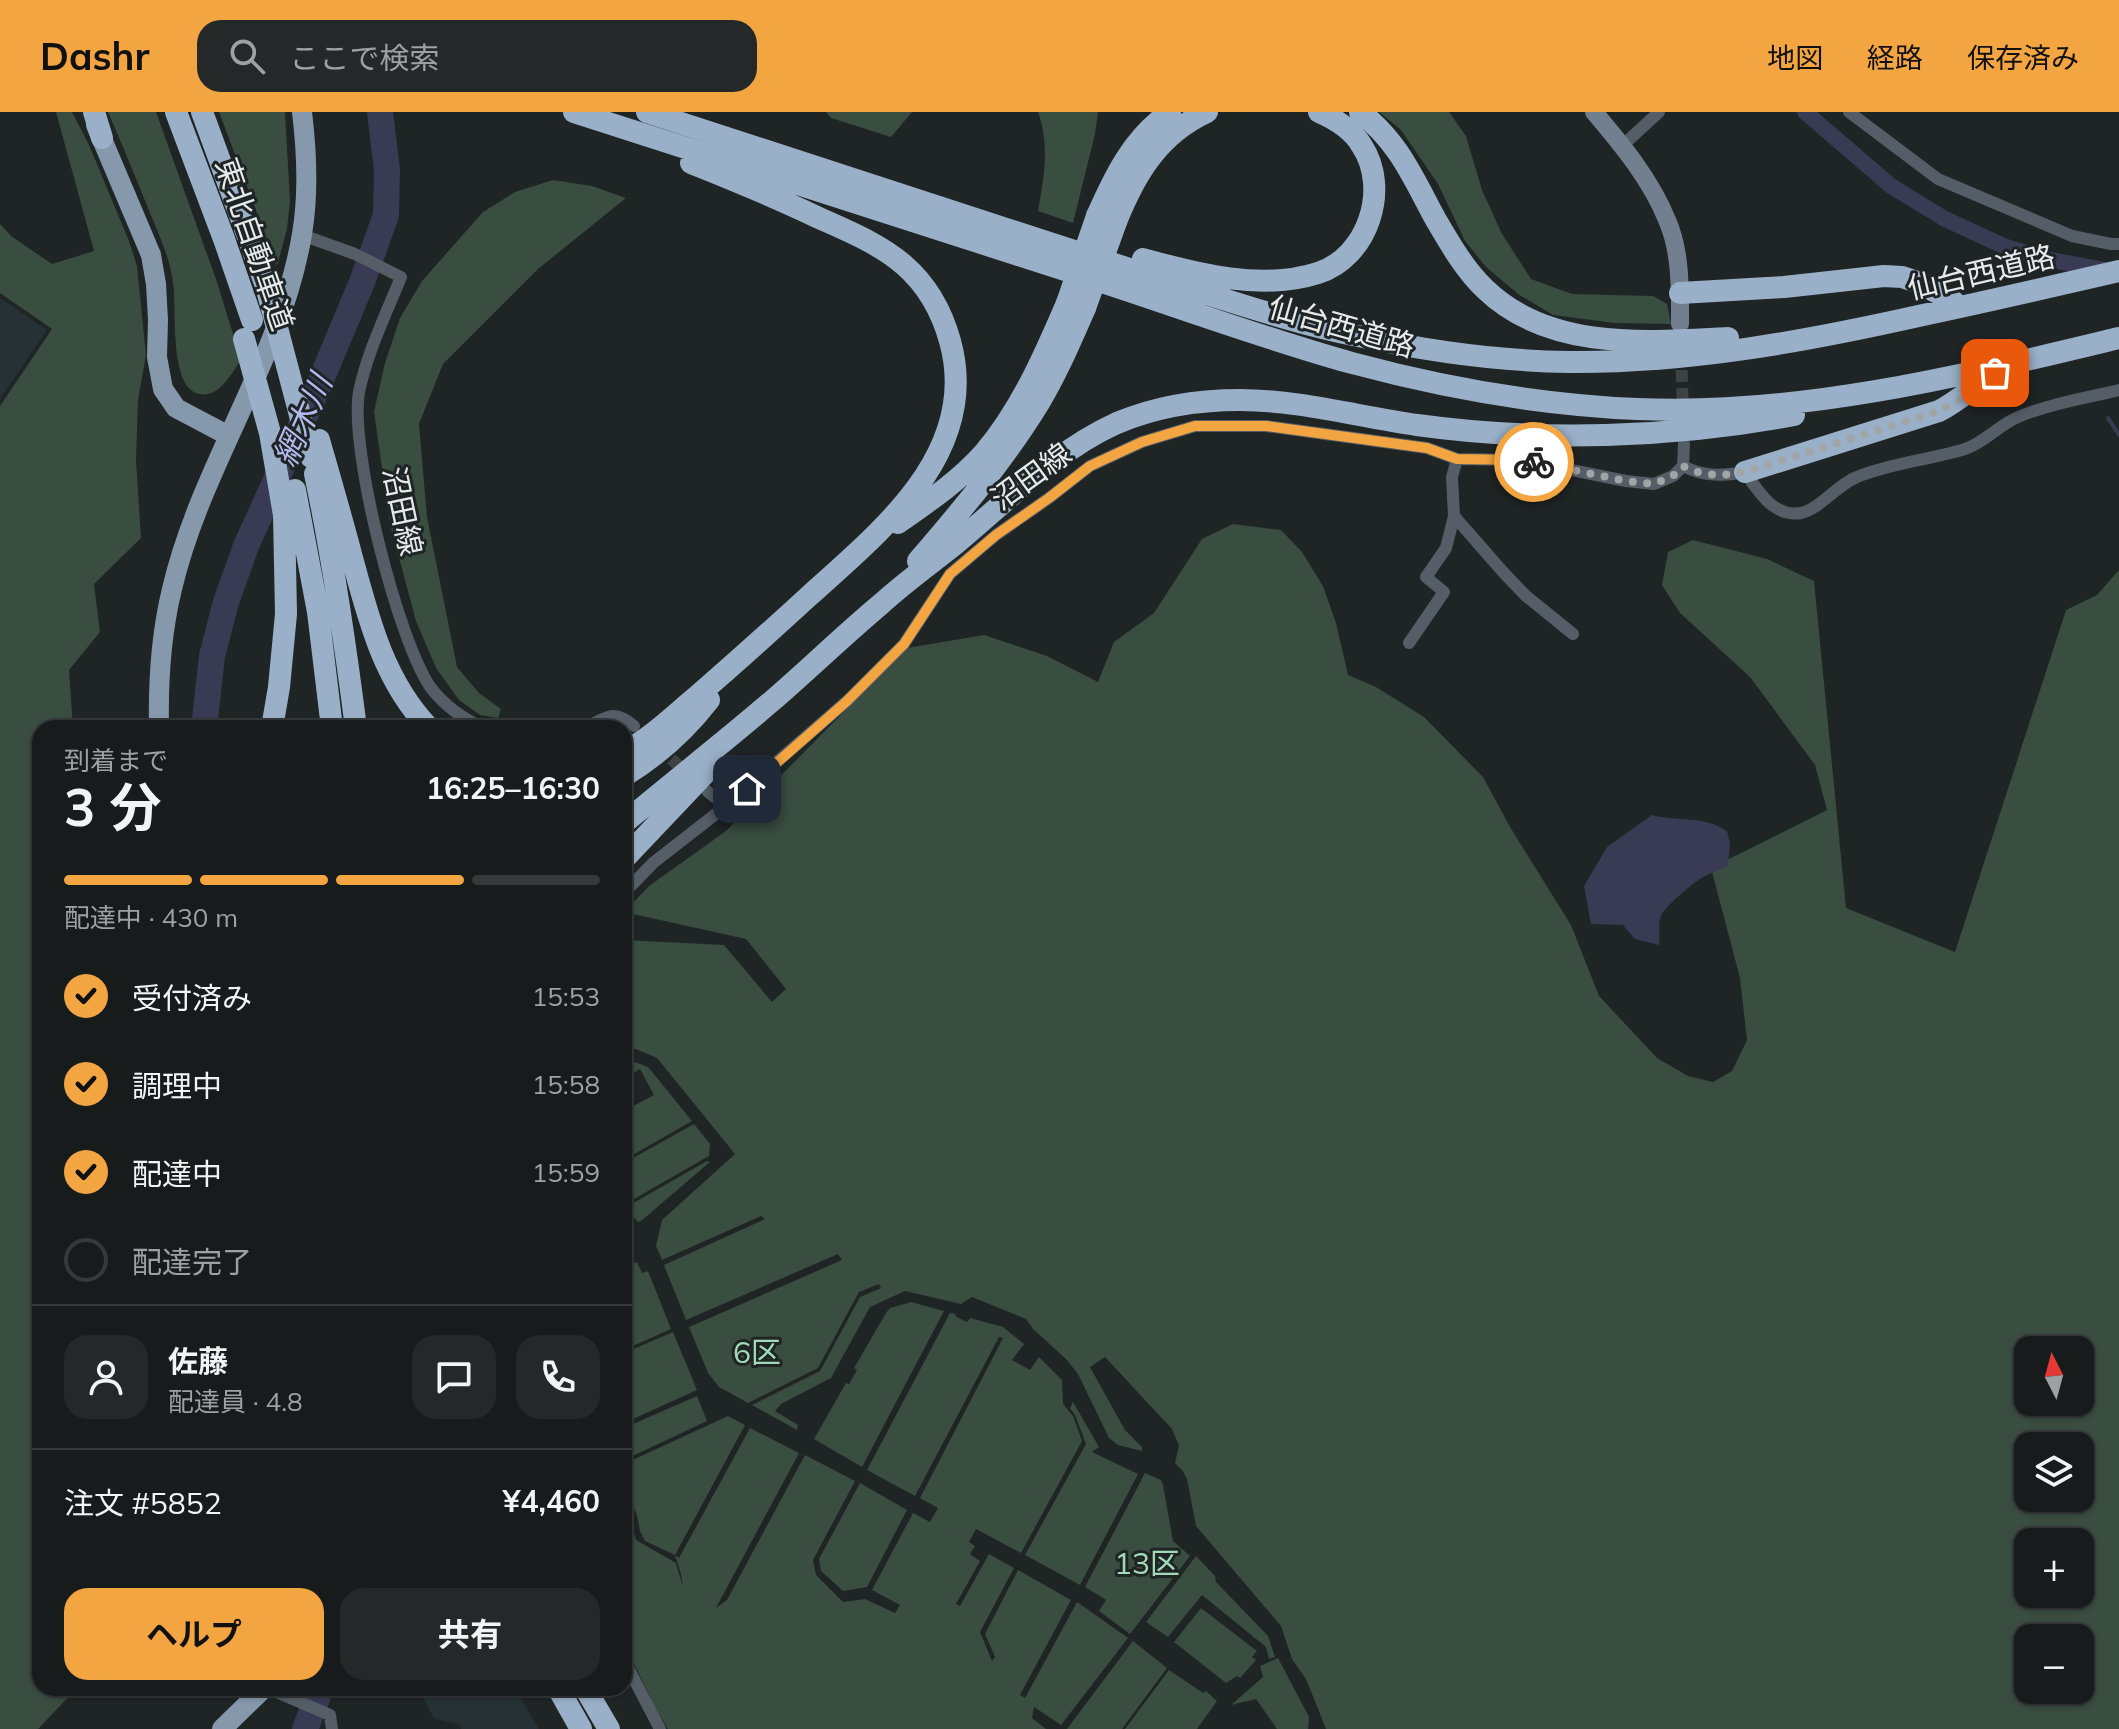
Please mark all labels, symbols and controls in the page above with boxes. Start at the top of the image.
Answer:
search box [197,20,757,92]
text: Dashr [40,32,149,80]
icon: search [225,34,269,78]
text: ここで検索 [289,39,439,77]
text: 地図 [1767,40,1823,75]
text: 経路 [1867,40,1923,75]
text: 保存済み [1967,40,2079,75]
street label: 東北自動車道 [208,153,302,335]
street label: 仙台西道路 [1904,237,2058,307]
street label: 仙台西道路 [1265,287,1419,365]
pin [1961,339,2029,407]
icon: bag [1973,351,2017,395]
water label: 網木川 [264,365,341,472]
courier [1494,422,1574,502]
street label: 沼田線 [983,434,1079,518]
icon: bike [1512,440,1556,484]
street label: 沼田線 [375,463,431,559]
text: 到着まで [64,744,168,777]
pin [713,755,781,823]
icon: home [725,767,769,811]
text: 16:25–16:30 [426,769,600,807]
text: 3 分 [64,774,161,839]
text: 配達中 · 430 m [64,901,238,934]
icon: check [64,974,108,1018]
text: 受付済み [132,979,252,1017]
text: 15:53 [532,980,600,1013]
icon: check [64,1062,108,1106]
text: 調理中 [132,1067,222,1105]
text: 15:58 [532,1068,600,1101]
icon: check [64,1150,108,1194]
text: 配達中 [132,1155,222,1193]
text: 15:59 [532,1156,600,1189]
text: 配達完了 [132,1243,252,1281]
park label: 6区 [733,1333,781,1371]
button: person [64,1335,148,1419]
button: chat [412,1335,496,1419]
button: phone [516,1335,600,1419]
north arrow [2014,1336,2094,1416]
map controls [2014,1336,2094,1704]
text: 佐藤 [168,1342,228,1380]
text: 配達員 · 4.8 [168,1385,303,1418]
button: layers [2014,1432,2094,1512]
text: ¥4,460 [503,1482,600,1520]
text: 注文 #5852 [64,1484,222,1522]
button: + [2014,1528,2094,1608]
park label: 13区 [1114,1544,1180,1582]
button: ヘルプ [64,1588,324,1680]
button: 共有 [340,1588,600,1680]
button: − [2014,1624,2094,1704]

